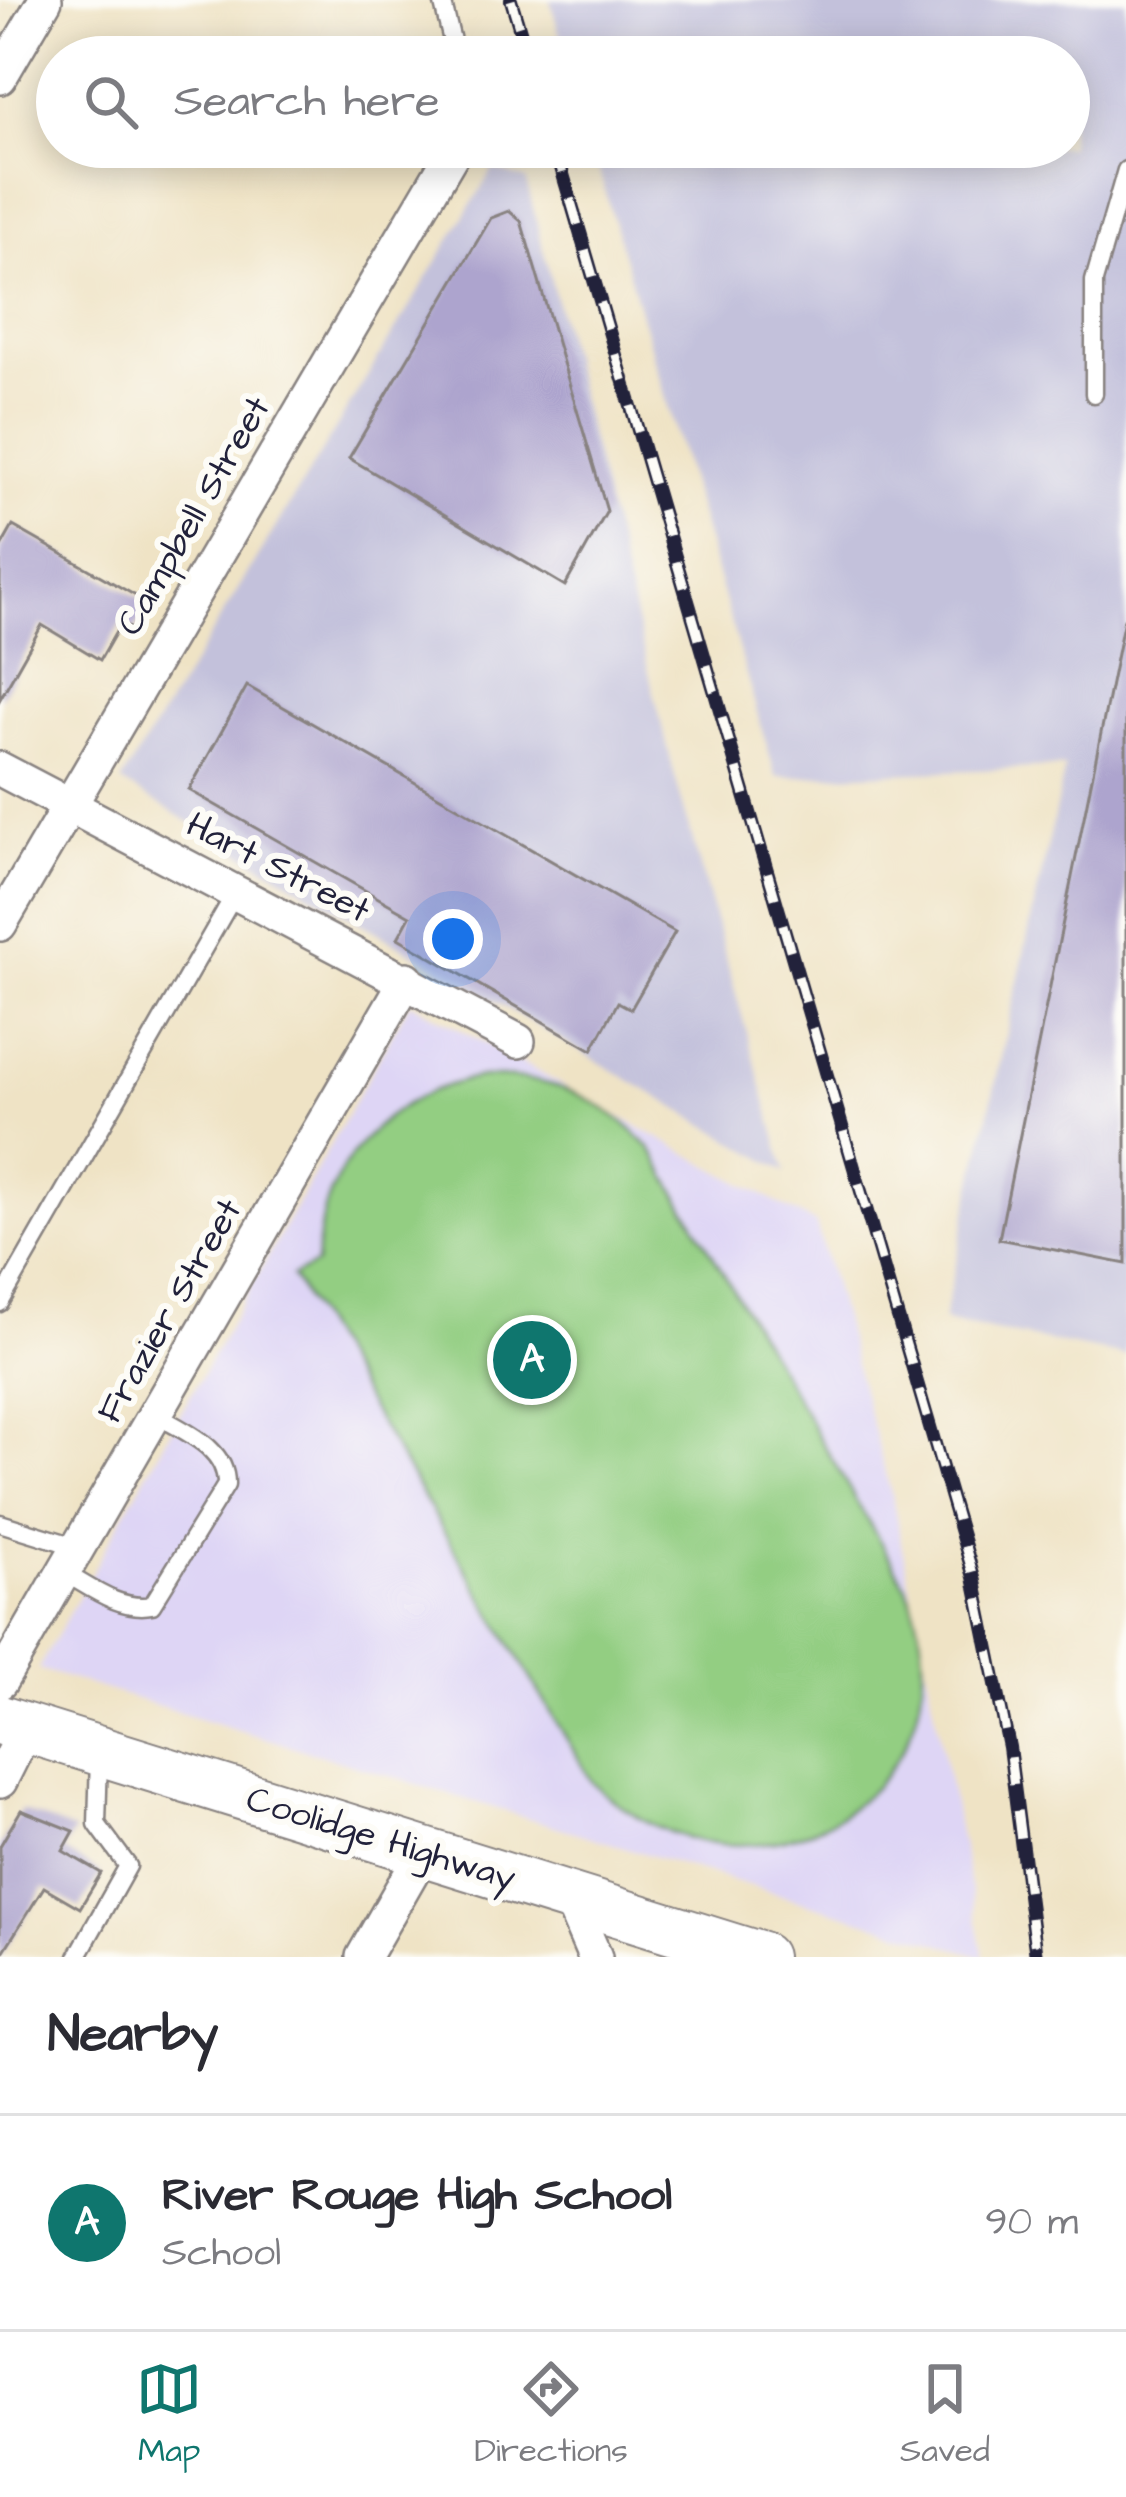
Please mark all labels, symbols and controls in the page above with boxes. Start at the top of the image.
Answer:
search box [36,36,1090,168]
icon: search [78,69,144,135]
text: Search here [174,71,440,133]
street label: Campbell Street [105,387,283,645]
street label: Hart Street [177,800,379,936]
your location [423,909,483,969]
street label: Frazier Street [85,1189,255,1433]
pin: A [493,1315,571,1405]
street label: Coolidge Highway [240,1774,522,1905]
text: Nearby [48,2000,218,2071]
text: River Rouge High School [162,2165,672,2227]
text: A [75,2196,99,2250]
text: 90 m [985,2196,1078,2250]
text: School [162,2227,281,2281]
tab: Map [136,2356,202,2474]
tab: Directions [474,2356,628,2474]
tab: Saved [900,2356,990,2474]

